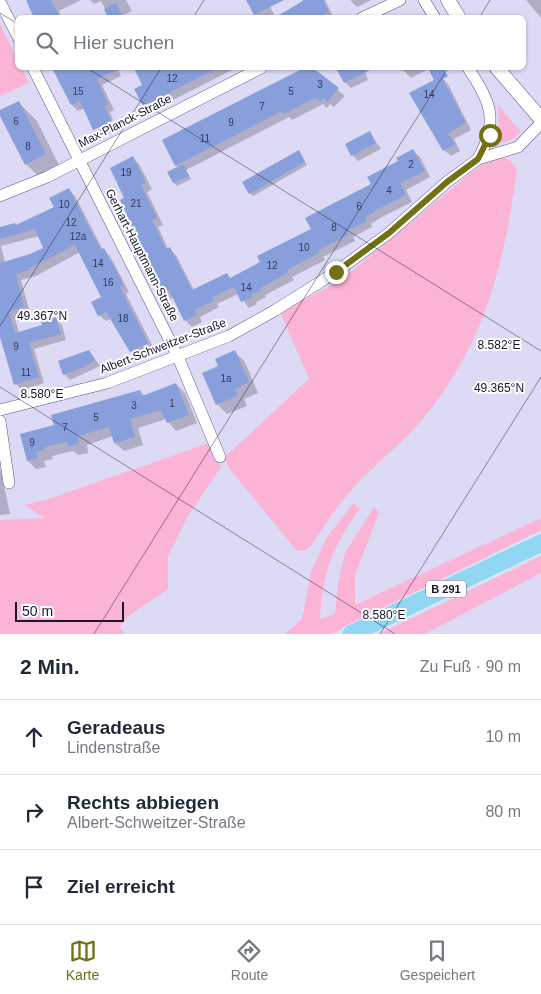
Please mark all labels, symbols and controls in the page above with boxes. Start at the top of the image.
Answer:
search box [15,15,526,70]
icon: search [33,29,61,57]
text: Hier suchen [73,32,174,53]
house number: 12 [166,73,178,84]
house number: 3 [317,79,323,90]
house number: 15 [72,86,84,97]
house number: 5 [288,86,294,97]
house number: 14 [423,89,435,100]
street label: Max-Planck-Straße [76,91,174,151]
house number: 7 [259,101,265,112]
house number: 6 [13,116,19,127]
house number: 9 [228,117,234,128]
route start [479,124,502,147]
house number: 11 [200,133,211,144]
house number: 8 [25,141,31,152]
house number: 2 [408,159,414,170]
house number: 19 [120,167,132,178]
house number: 4 [386,185,392,196]
street label: Gerhart-Hauptmann-Straße [102,186,182,324]
house number: 21 [130,198,142,209]
house number: 10 [58,199,70,210]
house number: 6 [356,201,362,212]
house number: 12 [65,217,77,228]
house number: 8 [331,222,337,233]
house number: 12a [70,231,87,242]
house number: 10 [298,242,310,253]
house number: 14 [92,258,104,269]
house number: 12 [266,260,278,271]
route end [325,261,348,284]
house number: 16 [102,277,114,288]
house number: 14 [240,282,252,293]
text: 49.367°N [17,309,67,323]
house number: 18 [117,313,129,324]
street label: Albert-Schweitzer-Straße [98,315,228,377]
text: 8.582°E [478,338,520,352]
house number: 9 [13,341,19,352]
house number: 11 [21,367,32,378]
house number: 1a [220,373,232,384]
text: 49.365°N [474,381,524,395]
text: 8.580°E [21,387,63,401]
house number: 1 [169,398,175,409]
house number: 3 [131,400,137,411]
house number: 5 [93,412,99,423]
house number: 7 [62,422,68,433]
house number: 9 [29,437,35,448]
road number: B 291 [426,580,466,598]
scale bar [15,599,124,622]
text: 50 m [22,603,53,619]
text: 8.580°E [363,608,405,622]
text: 2 Min. [20,655,80,678]
text: Zu Fuß · 90 m [420,658,521,675]
text: Geradeaus [67,717,165,738]
icon: ahead [20,723,48,751]
text: 10 m [485,728,521,745]
text: Lindenstraße [67,739,160,756]
text: Rechts abbiegen [67,792,219,813]
icon: right [20,798,48,826]
text: 80 m [485,803,521,820]
text: Albert-Schweitzer-Straße [67,814,246,831]
icon: arrive [20,873,48,901]
text: Ziel erreicht [67,876,175,897]
tab: Karte [66,937,99,983]
tab: Route [231,937,268,983]
tab: Gespeichert [400,937,475,983]

